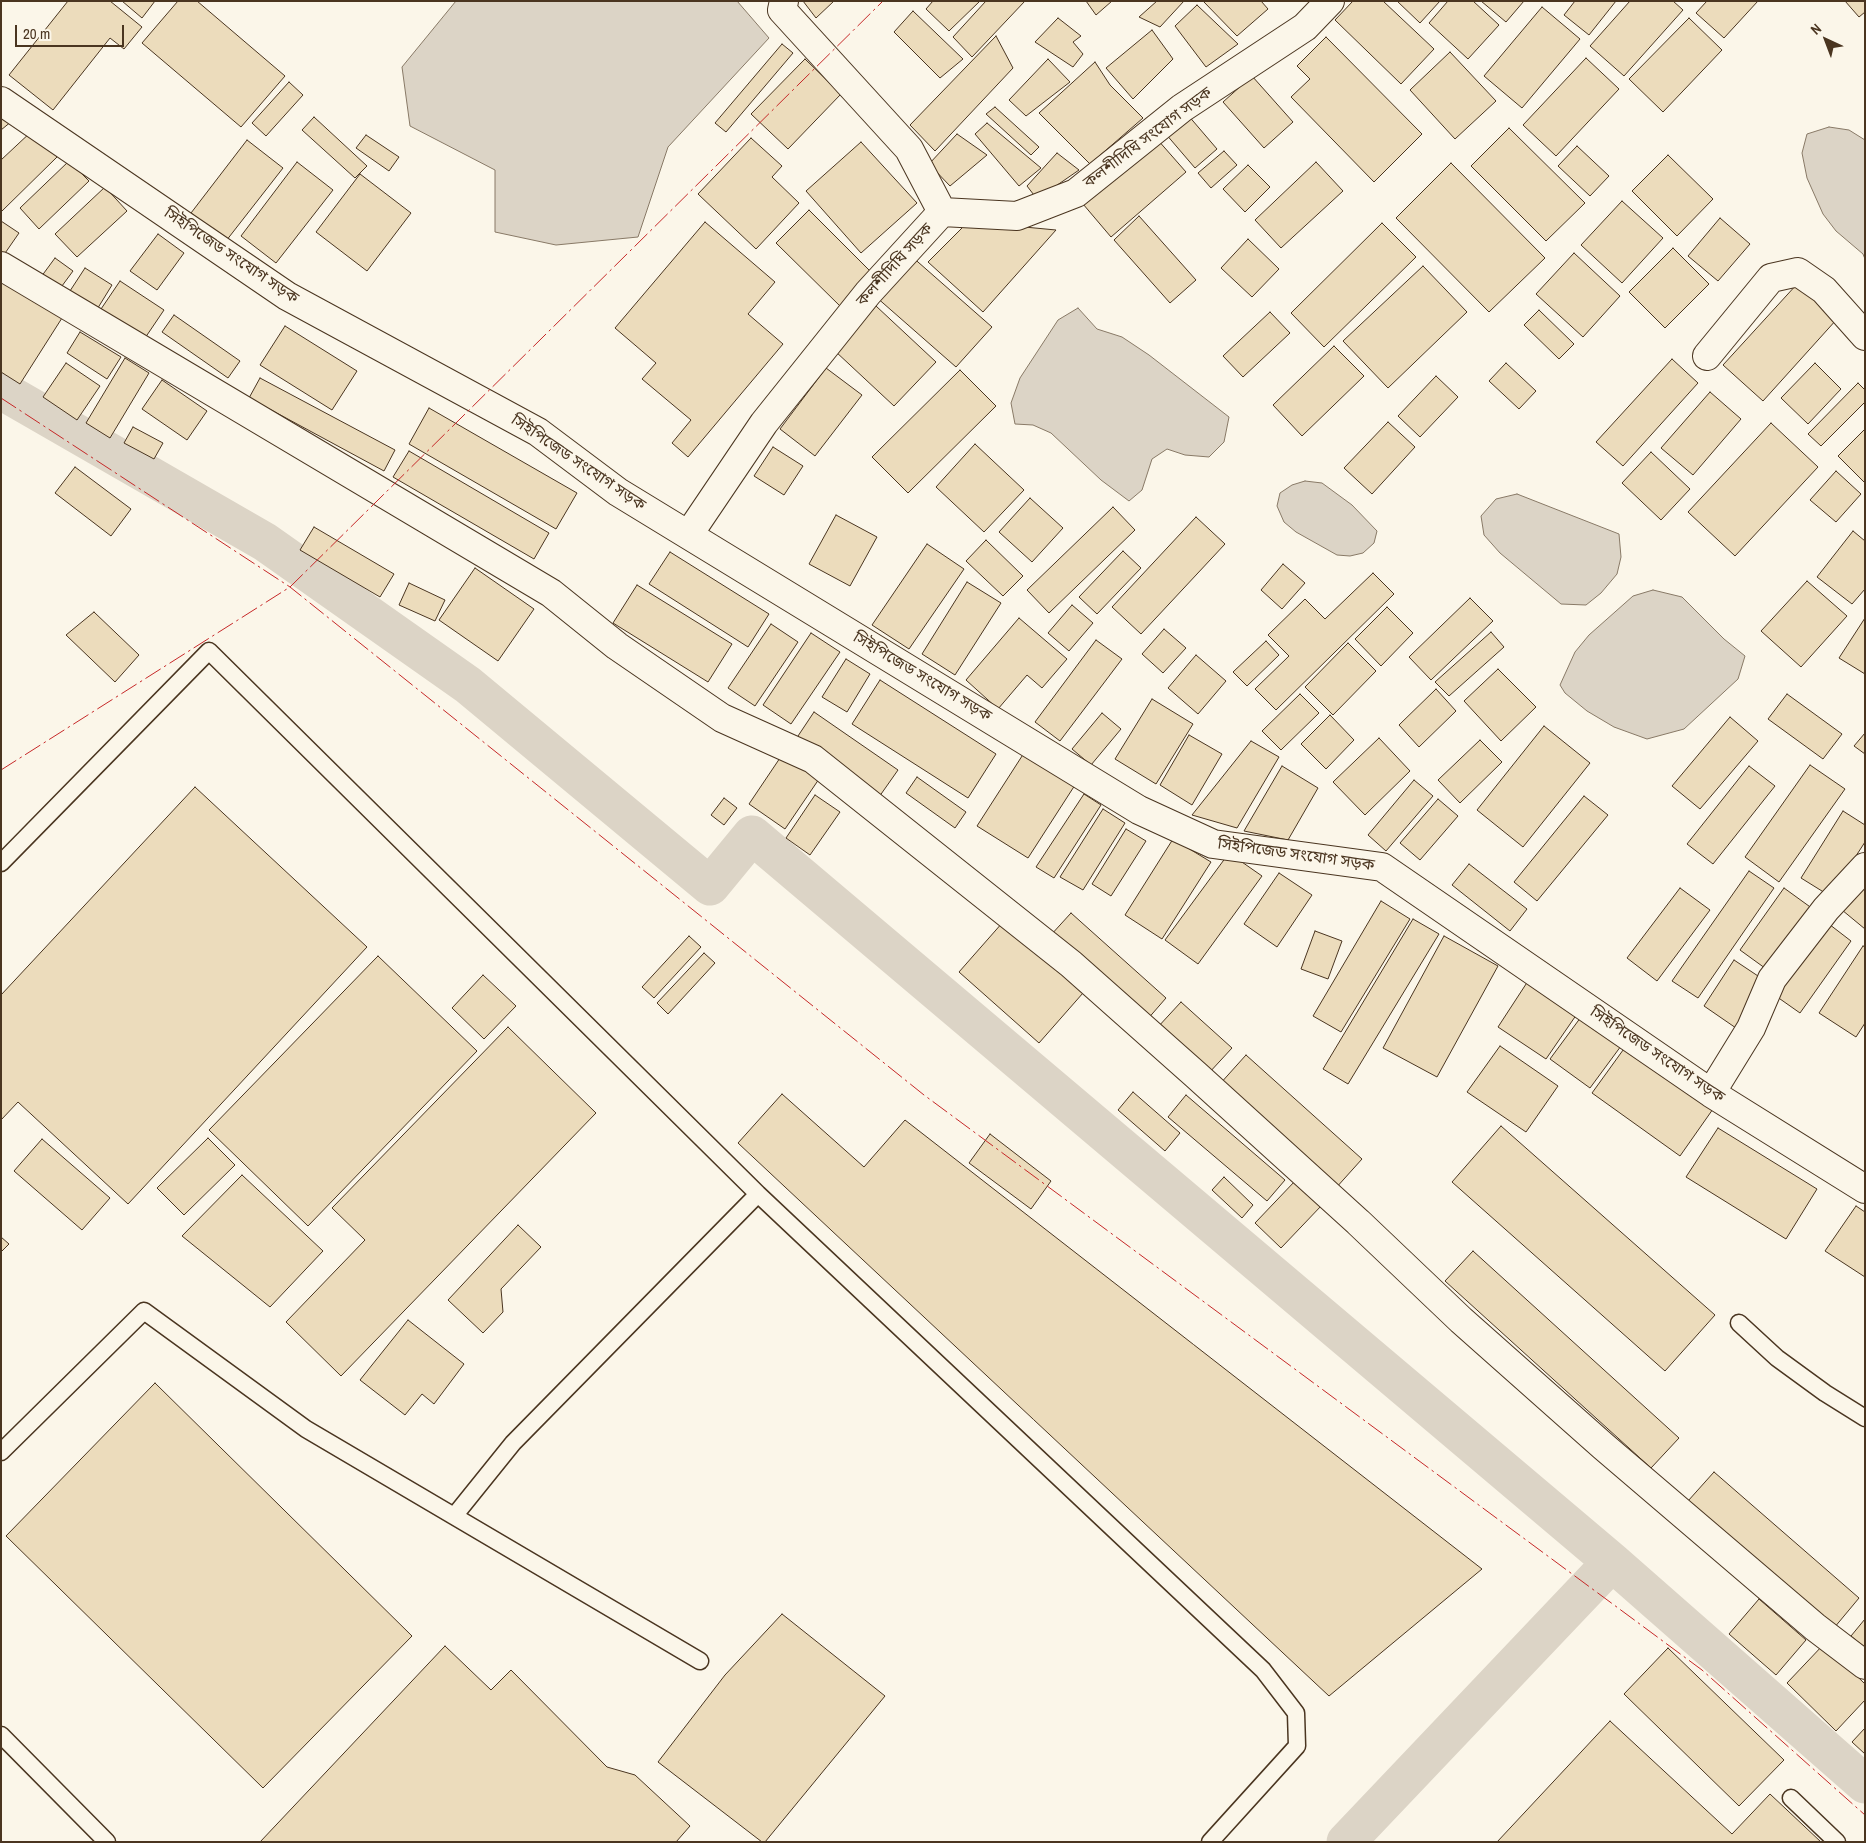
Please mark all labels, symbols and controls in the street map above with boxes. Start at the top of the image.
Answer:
scale bar [18,15,126,47]
north arrow [1801,15,1851,65]
text: N [1807,20,1825,38]
text: 20 m [23,23,50,44]
street label: কলশীদিঘি সংযোগ সড়ক [1080,83,1216,193]
street label: সিইপিজেড সংযোগ সড়ক [160,204,302,308]
street label: কলশীদিঘি সড়ক [853,220,937,310]
street label: সিইপিজেড সংযোগ সড়ক [507,411,649,515]
street label: সিইপিজেড সংযোগ সড়ক [849,628,995,726]
street label: সিইপিজেড সংযোগ সড়ক [1216,834,1376,876]
street label: সিইপিজেড সংযোগ সড়ক [1586,1003,1728,1107]

